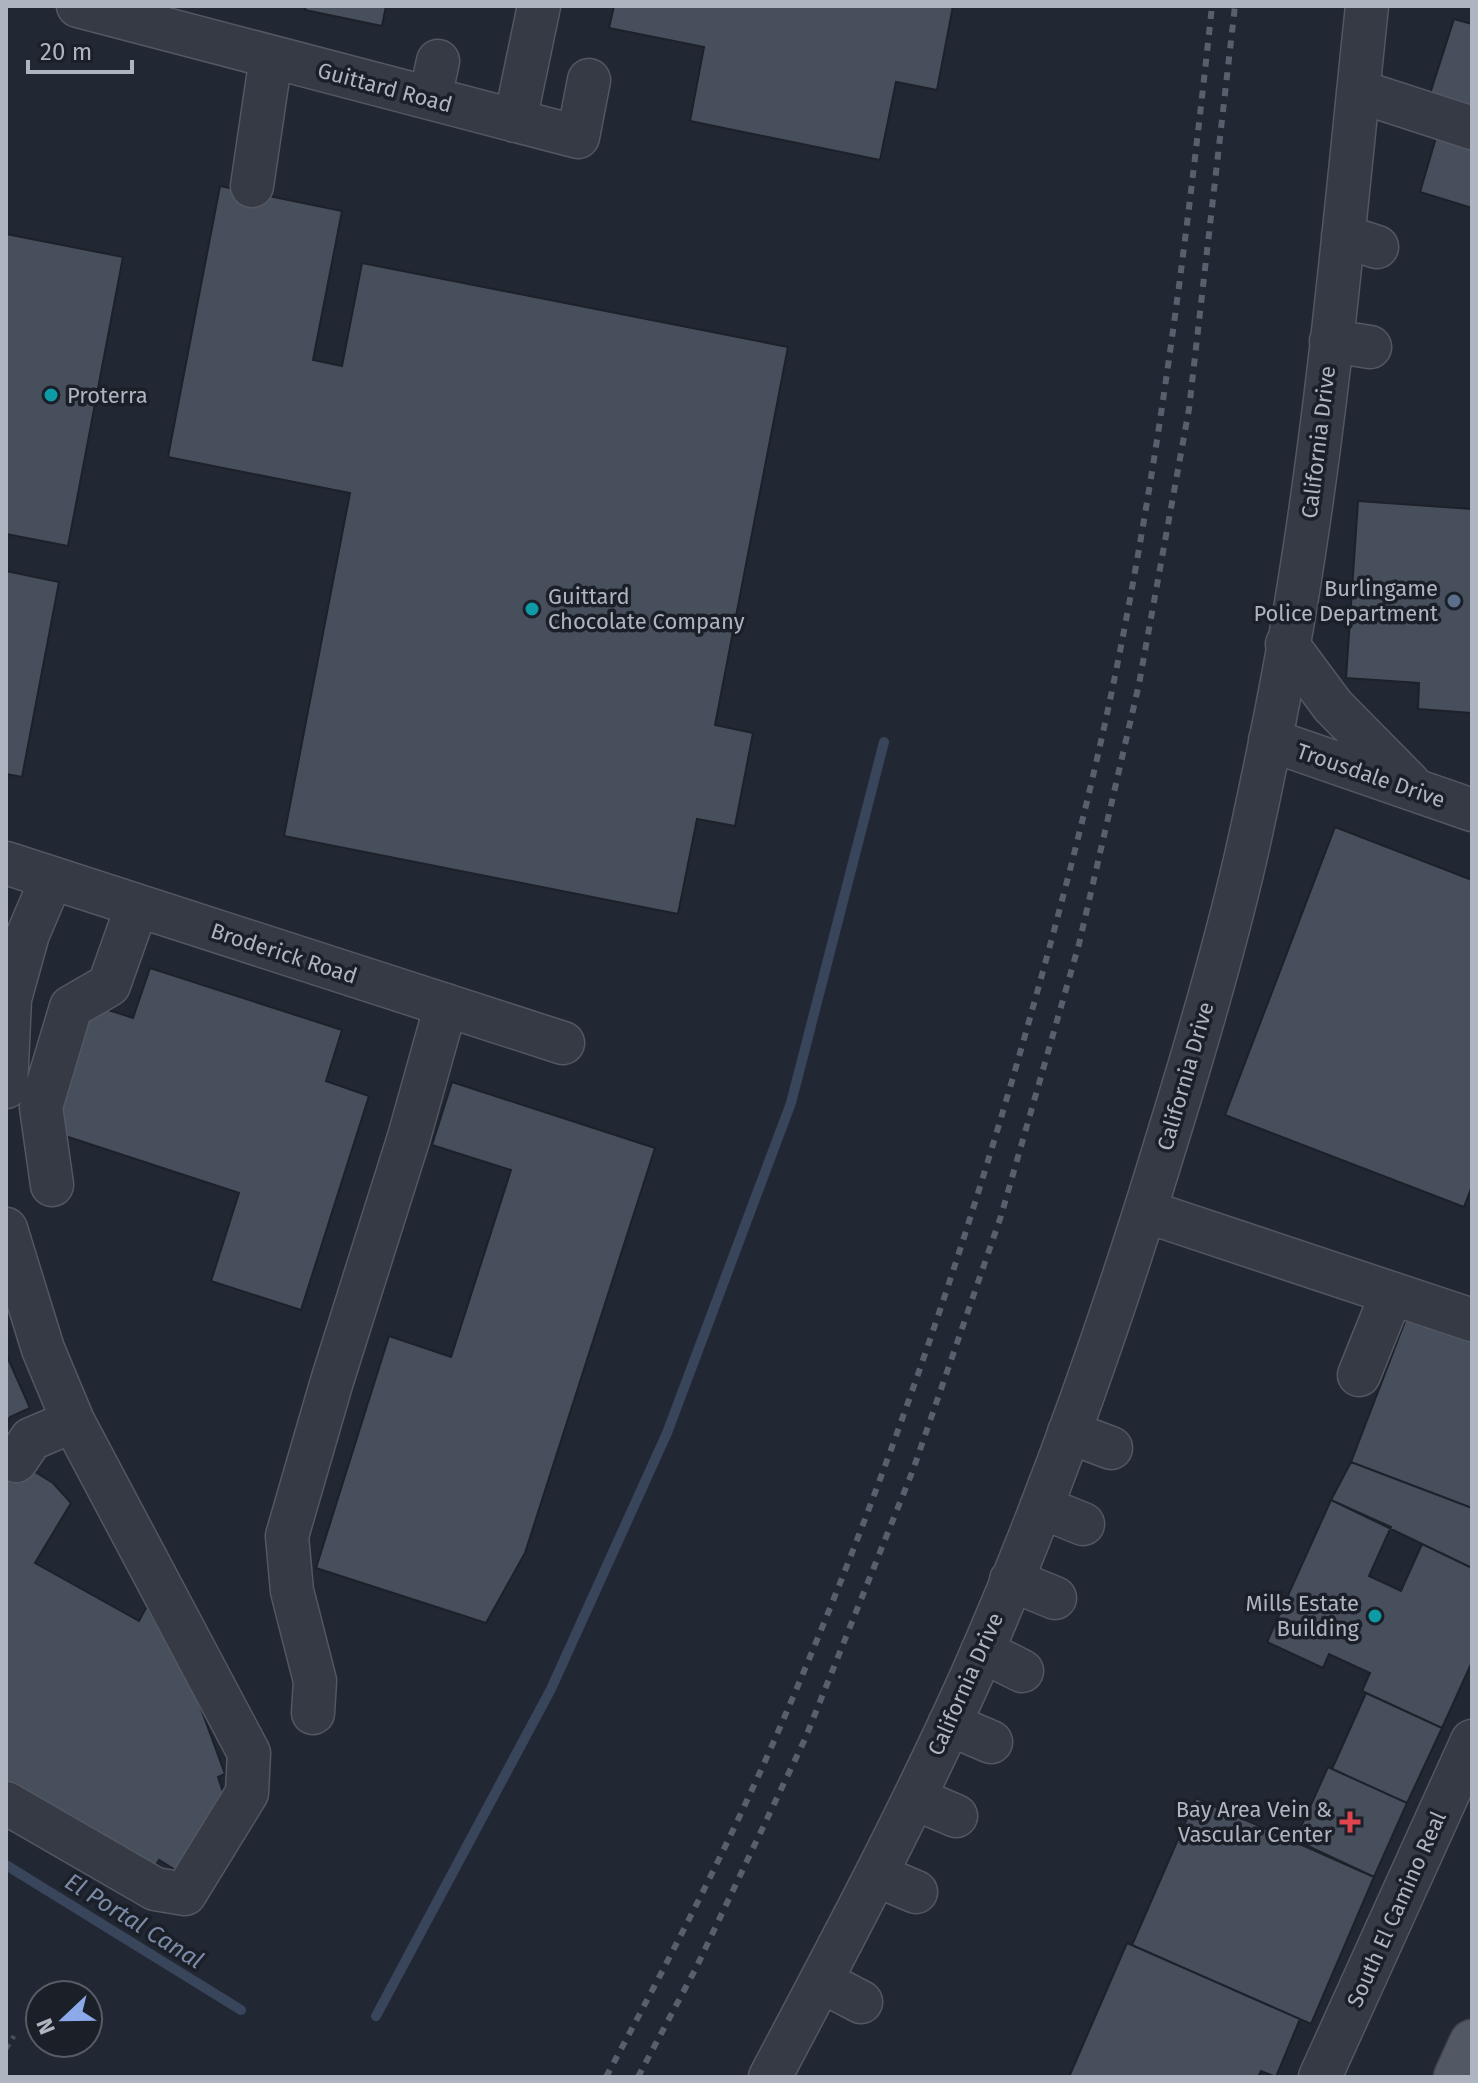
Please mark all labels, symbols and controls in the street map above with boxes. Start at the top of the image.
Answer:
scale bar [28,24,132,74]
text: 20 m [40,38,92,66]
street label: Guittard Road [315,57,455,118]
street label: California Drive [1296,364,1341,520]
place label: Proterra [67,382,148,409]
marker: Proterra [42,386,60,404]
place label: Burlingame Police Department [1253,575,1438,627]
place label: Guittard Chocolate Company [548,583,745,635]
marker: Burlingame Police Department [1445,592,1463,610]
marker: Guittard Chocolate Company [523,600,541,618]
street label: Trousdale Drive [1293,737,1449,813]
street label: Broderick Road [207,917,360,990]
street label: California Drive [1151,999,1220,1154]
place label: Mills Estate Building [1245,1590,1360,1642]
marker: Mills Estate Building [1366,1607,1384,1625]
street label: California Drive [922,1609,1009,1760]
place label: Bay Area Vein & Vascular Center [1176,1796,1332,1848]
street label: South El Camino Real [1341,1807,1452,2011]
marker: Bay Area Vein & Vascular Center [1339,1811,1361,1833]
water label: El Portal Canal [60,1867,208,1975]
north arrow [24,1979,104,2059]
text: N [31,2014,61,2038]

